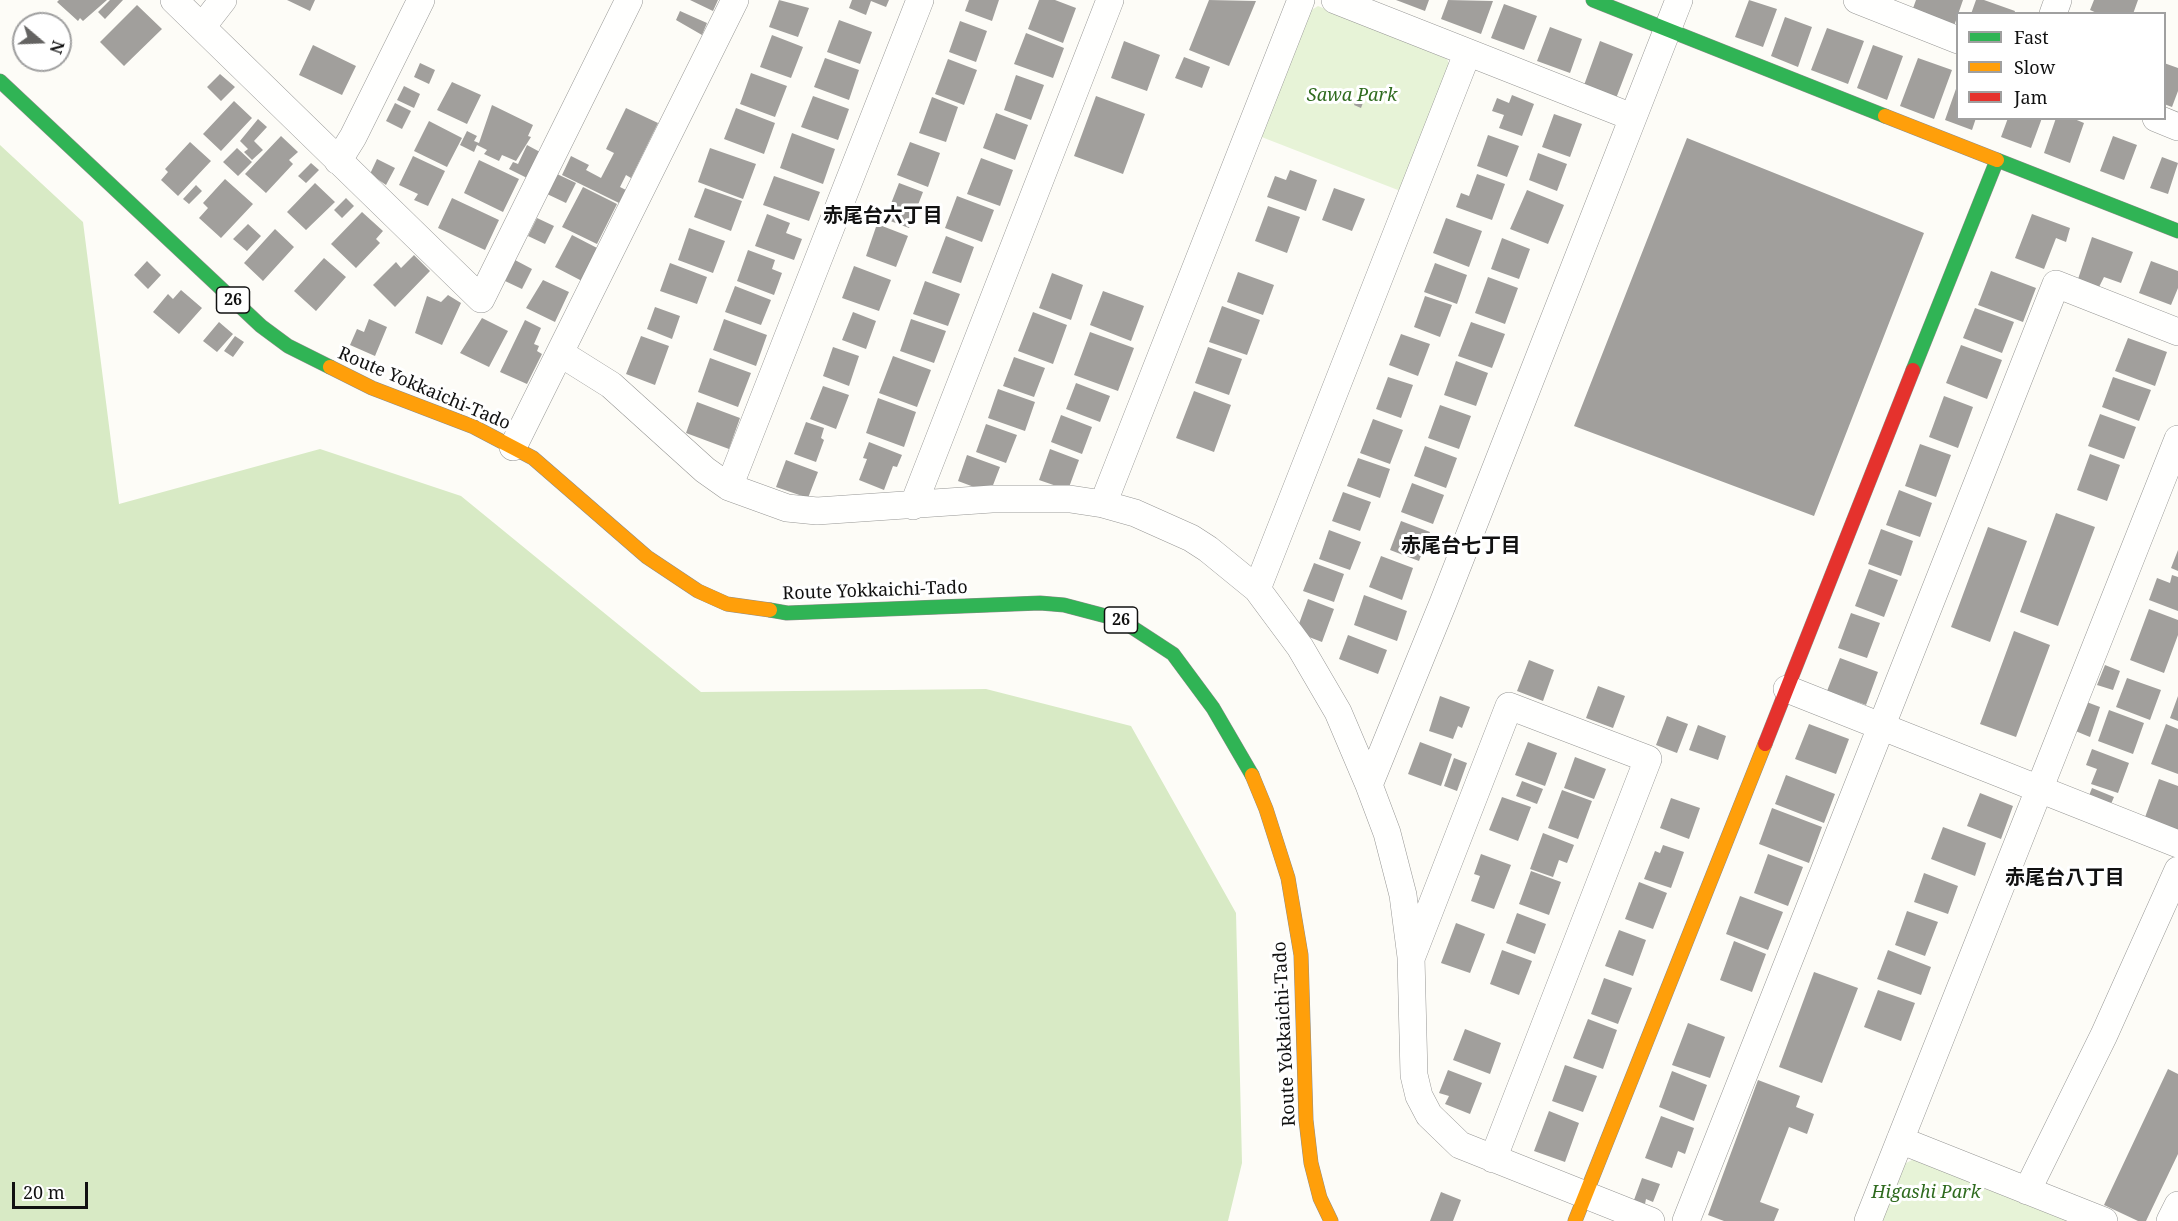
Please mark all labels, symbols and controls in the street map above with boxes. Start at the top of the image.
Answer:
north arrow [12,12,72,72]
legend [1956,12,2166,120]
text: Fast [2014,25,2049,49]
text: N [45,38,70,57]
text: Slow [2014,55,2055,79]
park label: Sawa Park [1307,85,1397,107]
text: Jam [2014,85,2048,109]
district label: 赤尾台六丁目 [823,204,943,228]
road number: 26 [216,287,250,313]
street label: Route Yokkaichi-Tado [334,343,514,435]
district label: 赤尾台七丁目 [1401,534,1521,558]
street label: Route Yokkaichi-Tado [782,577,968,605]
road number: 26 [1104,607,1138,633]
district label: 赤尾台八丁目 [2005,866,2125,890]
street label: Route Yokkaichi-Tado [1269,941,1301,1127]
scale bar [15,1170,92,1208]
text: 20 m [23,1180,65,1204]
park label: Higashi Park [1871,1182,1981,1204]

